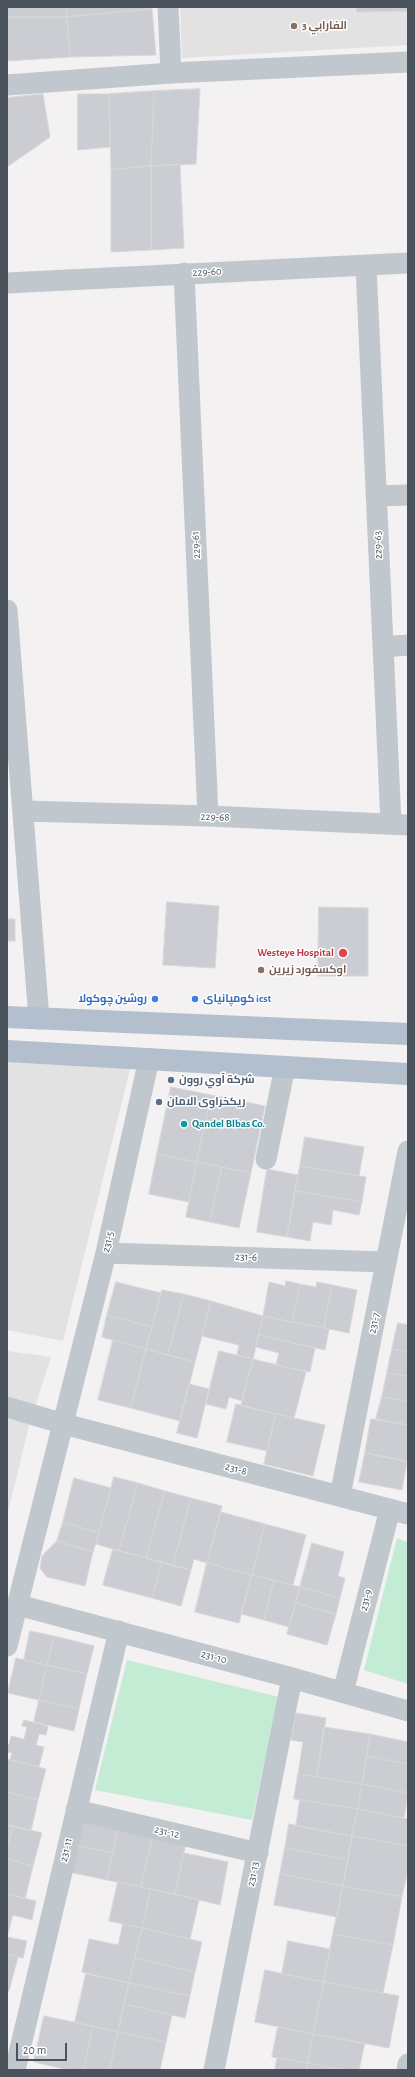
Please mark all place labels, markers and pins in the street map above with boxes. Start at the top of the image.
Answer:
place label: الفارابي 3 [302,19,347,33]
marker: الفارابي 3 [289,21,299,31]
place label: Westeye Hospital [257,946,334,960]
marker: Westeye Hospital [337,947,349,959]
place label: اوكسفورد زيرين [269,963,346,977]
marker: اوكسفورد زيرين [256,965,266,975]
place label: روشين چوكولا [78,992,147,1006]
place label: كومپانياى icst [203,992,271,1006]
marker: روشين چوكولا [150,994,160,1004]
marker: كومپانياى icst [190,994,200,1004]
place label: شركة آوي روون [179,1073,255,1087]
marker: شركة آوي روون [166,1075,176,1085]
place label: ريكخراوى الامان [167,1095,245,1109]
marker: ريكخراوى الامان [154,1097,164,1107]
place label: Qandel Blbas Co. [192,1117,265,1131]
marker: Qandel Blbas Co. [179,1119,189,1129]

